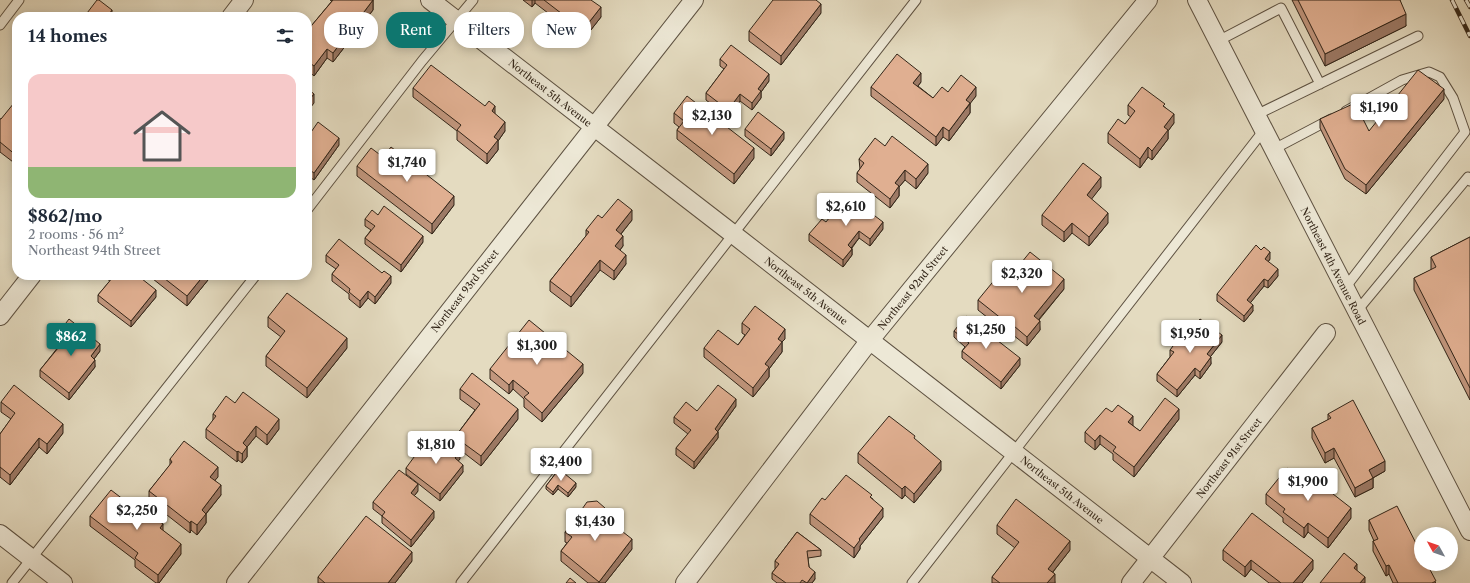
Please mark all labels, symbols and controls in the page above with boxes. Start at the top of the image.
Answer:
chip: Buy [324,12,378,48]
chip: Rent [386,12,446,48]
chip: Filters [454,12,524,48]
chip: New [532,12,591,48]
icon: filters [274,25,296,47]
text: 14 homes [28,26,107,46]
street label: Northeast 5th Avenue [506,56,595,130]
pin: $1,190 [1346,94,1412,128]
text: $1,190 [1360,99,1398,115]
icon: home [126,100,198,172]
pin: $2,130 [679,102,745,136]
text: $2,130 [692,107,732,123]
pin: $1,740 [374,149,440,183]
text: $1,740 [388,154,426,170]
pin: $2,610 [813,193,879,227]
text: $2,610 [826,198,866,214]
street label: Northeast 4th Avenue Road [1298,205,1368,327]
text: $862/mo [28,206,102,226]
text: 2 rooms · 56 m² [28,226,124,242]
text: Northeast 94th Street [28,242,161,258]
street label: Northeast 92nd Street [875,243,951,333]
street label: Northeast 93rd Street [428,246,502,335]
street label: Northeast 5th Avenue [762,254,851,328]
pin: $2,320 [989,260,1055,294]
text: $2,320 [1001,265,1043,281]
pin: $1,250 [953,316,1019,350]
pin: $1,950 [1157,320,1223,354]
text: $1,250 [966,321,1006,337]
pin: $862 [47,323,95,357]
text: $1,950 [1170,325,1210,341]
text: $862 [56,328,86,344]
pin: $1,300 [504,332,570,366]
text: $1,300 [517,337,557,353]
street label: Northeast 91st Street [1194,415,1265,501]
pin: $1,810 [403,431,469,465]
text: $1,810 [417,436,455,452]
pin: $2,400 [528,448,594,482]
text: $2,400 [540,453,582,469]
street label: Northeast 5th Avenue [1018,453,1107,527]
pin: $1,900 [1275,468,1341,502]
text: $1,900 [1288,473,1328,489]
pin: $2,250 [104,497,170,531]
text: $2,250 [116,502,158,518]
pin: $1,430 [562,508,628,542]
text: $1,430 [575,513,615,529]
north arrow [1414,527,1458,571]
map controls [1414,527,1458,571]

